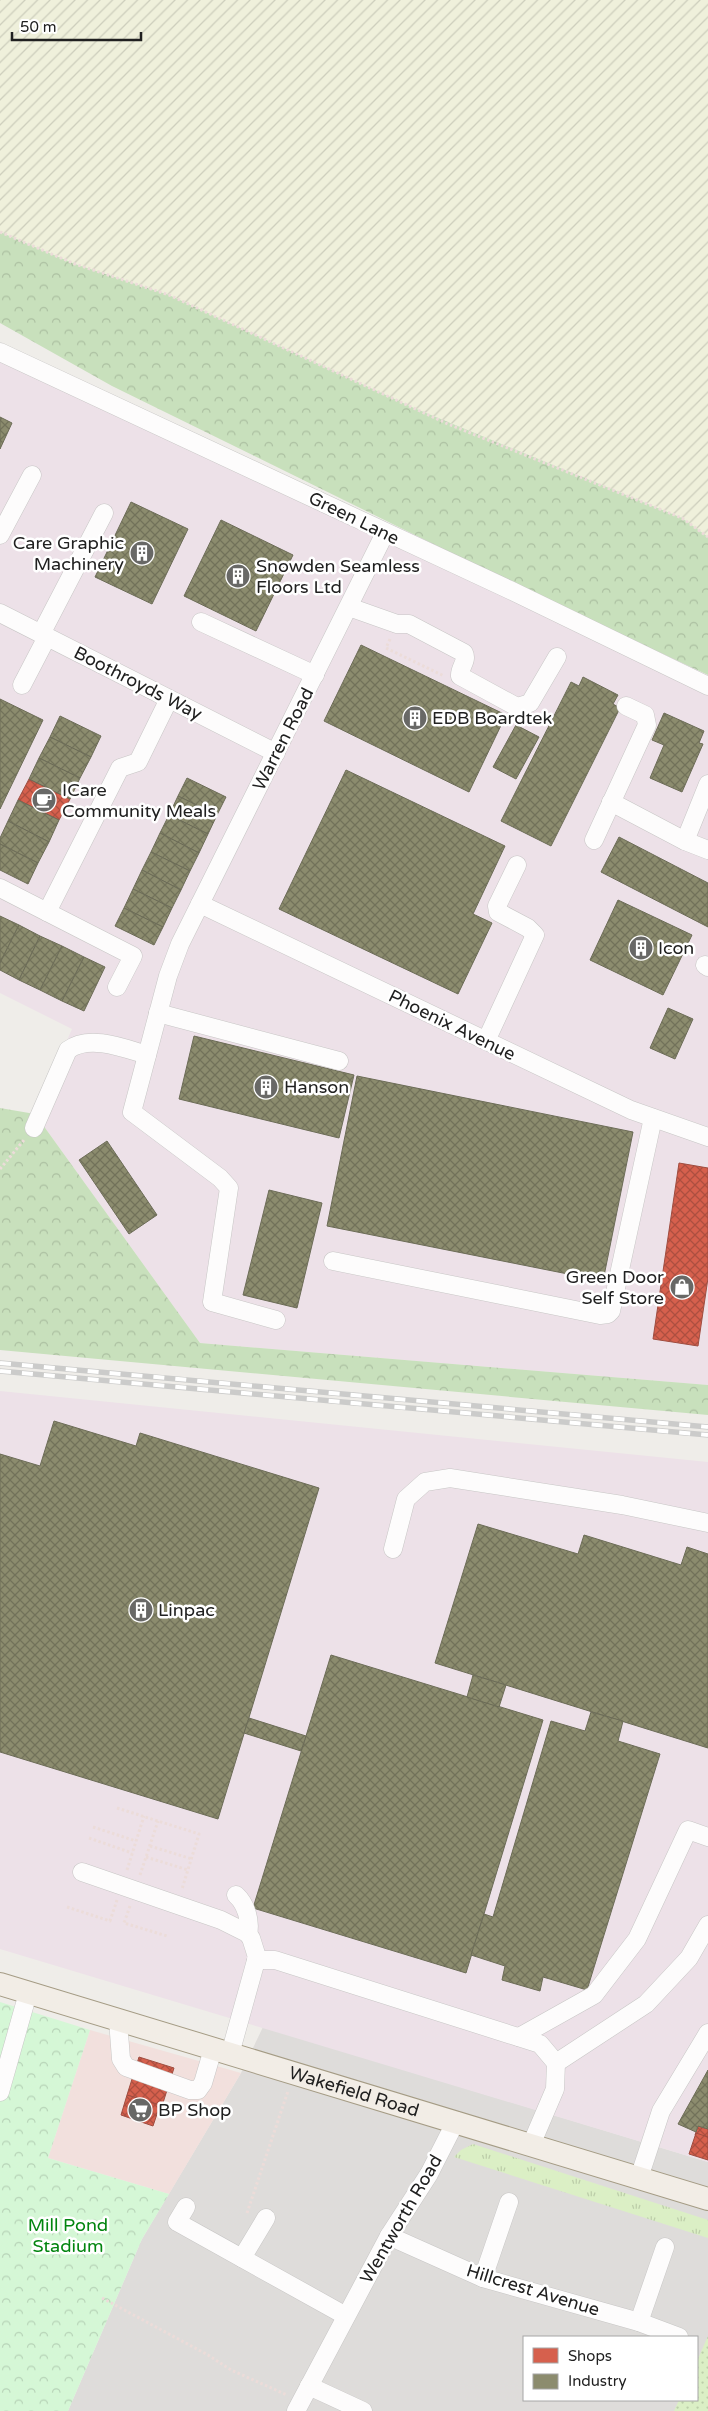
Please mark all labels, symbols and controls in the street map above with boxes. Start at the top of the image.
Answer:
scale bar [12,10,141,42]
text: 50 m [20,18,57,36]
street label: Green Lane [305,487,403,549]
place label: Care Graphic Machinery [13,532,124,575]
building icon: Care Graphic Machinery [129,540,155,566]
place label: Snowden Seamless Floors Ltd [256,555,420,598]
building icon: Snowden Seamless Floors Ltd [225,563,251,589]
street label: Boothroyds Way [70,641,206,725]
street label: Warren Road [248,684,318,794]
building icon: EDB Boardtek [402,705,428,731]
place label: EDB Boardtek [432,707,553,729]
place label: ICare Community Meals [62,779,216,822]
cafe icon: ICare Community Meals [31,787,57,813]
building icon: Icon [628,935,654,961]
place label: Icon [658,937,694,959]
street label: Phoenix Avenue [385,985,519,1065]
building icon: Hanson [253,1074,279,1100]
place label: Hanson [284,1076,349,1098]
place label: Green Door Self Store [566,1266,664,1309]
shop icon: Green Door Self Store [669,1274,695,1300]
building icon: Linpac [128,1597,154,1623]
place label: Linpac [158,1599,215,1621]
street label: Wakefield Road [286,2061,422,2122]
supermarket icon: BP Shop [127,2097,153,2123]
place label: BP Shop [158,2099,231,2121]
street label: Wentworth Road [355,2151,447,2287]
park label: Mill Pond Stadium [28,2214,108,2257]
street label: Hillcrest Avenue [464,2259,602,2321]
legend [523,2336,698,2401]
text: Shops [568,2347,612,2365]
text: Industry [568,2372,627,2390]

